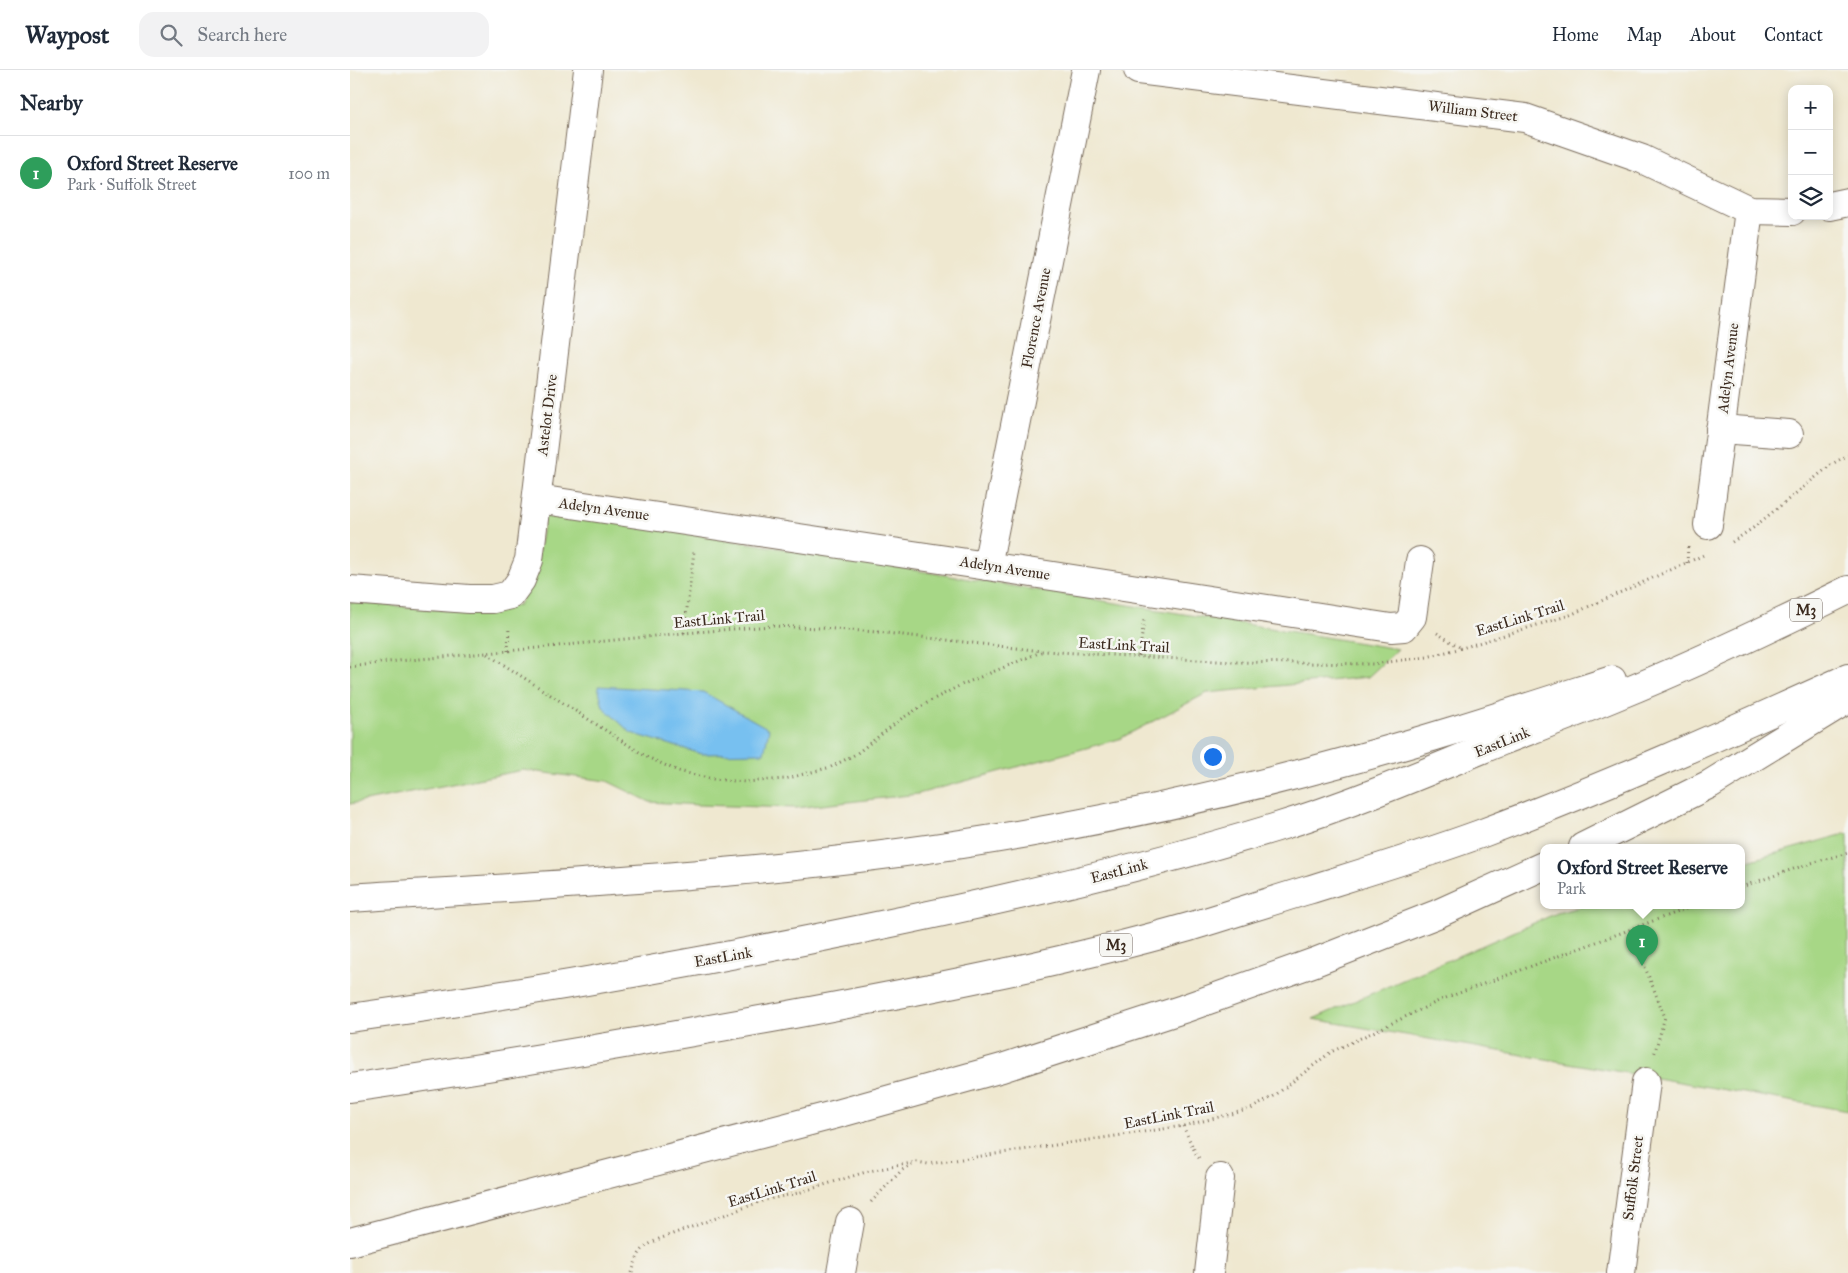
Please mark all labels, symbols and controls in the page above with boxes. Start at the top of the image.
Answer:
search box [139,12,489,57]
text: Waypost [25,20,109,50]
icon: search [157,21,185,49]
text: Search here [197,23,287,46]
text: Home [1552,24,1599,46]
text: Map [1627,24,1662,46]
text: About [1690,24,1736,46]
text: Contact [1764,24,1823,46]
map controls [1788,85,1833,220]
button: + [1788,85,1833,130]
text: Nearby [20,90,83,116]
street label: William Street [1427,97,1519,126]
button: − [1788,130,1833,175]
text: Oxford Street Reserve [67,152,238,175]
text: 1 [33,164,39,183]
text: 100 m [288,164,330,183]
text: Park · Suffolk Street [67,175,197,194]
button: layers [1788,175,1833,220]
street label: Florence Avenue [1017,266,1055,370]
street label: Adelyn Avenue [1713,322,1742,415]
street label: Astelot Drive [533,373,561,458]
street label: Adelyn Avenue [557,494,650,524]
street label: Adelyn Avenue [958,552,1051,584]
street label: EastLink Trail [1474,596,1567,640]
road number: M3 [1790,598,1822,622]
street label: EastLink Trail [673,606,766,632]
street label: EastLink Trail [1078,634,1171,656]
street label: EastLink [1472,723,1532,761]
your location [1200,744,1226,770]
popup [1540,844,1745,909]
street label: EastLink [1089,855,1149,887]
text: Oxford Street Reserve [1557,856,1728,879]
text: Park [1557,879,1586,898]
pin: 1 [1626,925,1658,966]
road number: M3 [1100,934,1132,956]
street label: EastLink [693,943,753,971]
street label: EastLink Trail [1122,1097,1217,1133]
street label: Suffolk Street [1619,1134,1647,1221]
street label: EastLink Trail [726,1167,819,1211]

